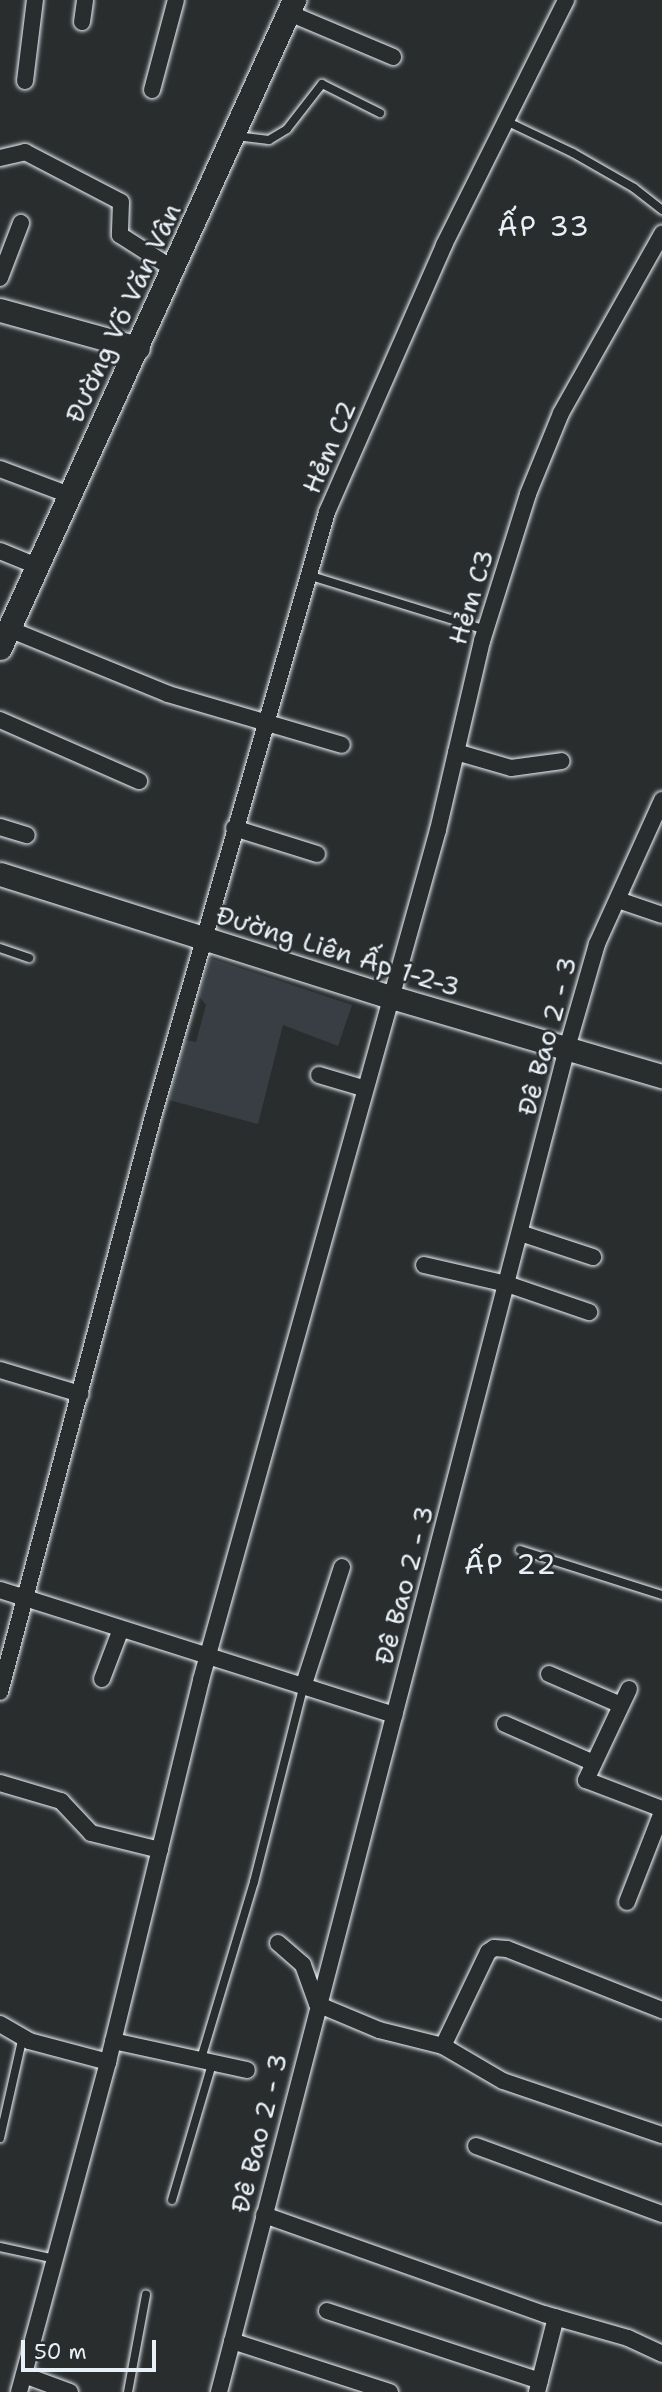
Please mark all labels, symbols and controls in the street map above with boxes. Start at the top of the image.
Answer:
street label: Đường Võ Văn Vân [59,199,187,427]
district label: ẤP 33 [498,209,590,243]
street label: Hẻm C2 [296,396,362,498]
street label: Hẻm C3 [442,546,500,648]
street label: Đường Liên Ấp 1-2-3 [212,899,464,1003]
street label: Đê Bao 2 - 3 [511,953,583,1119]
street label: Đê Bao 2 - 3 [368,1502,440,1668]
district label: ẤP 22 [465,1547,557,1581]
street label: Đê Bao 2 - 3 [224,2050,294,2216]
scale bar [24,2326,159,2370]
text: 50 m [34,2338,87,2366]

